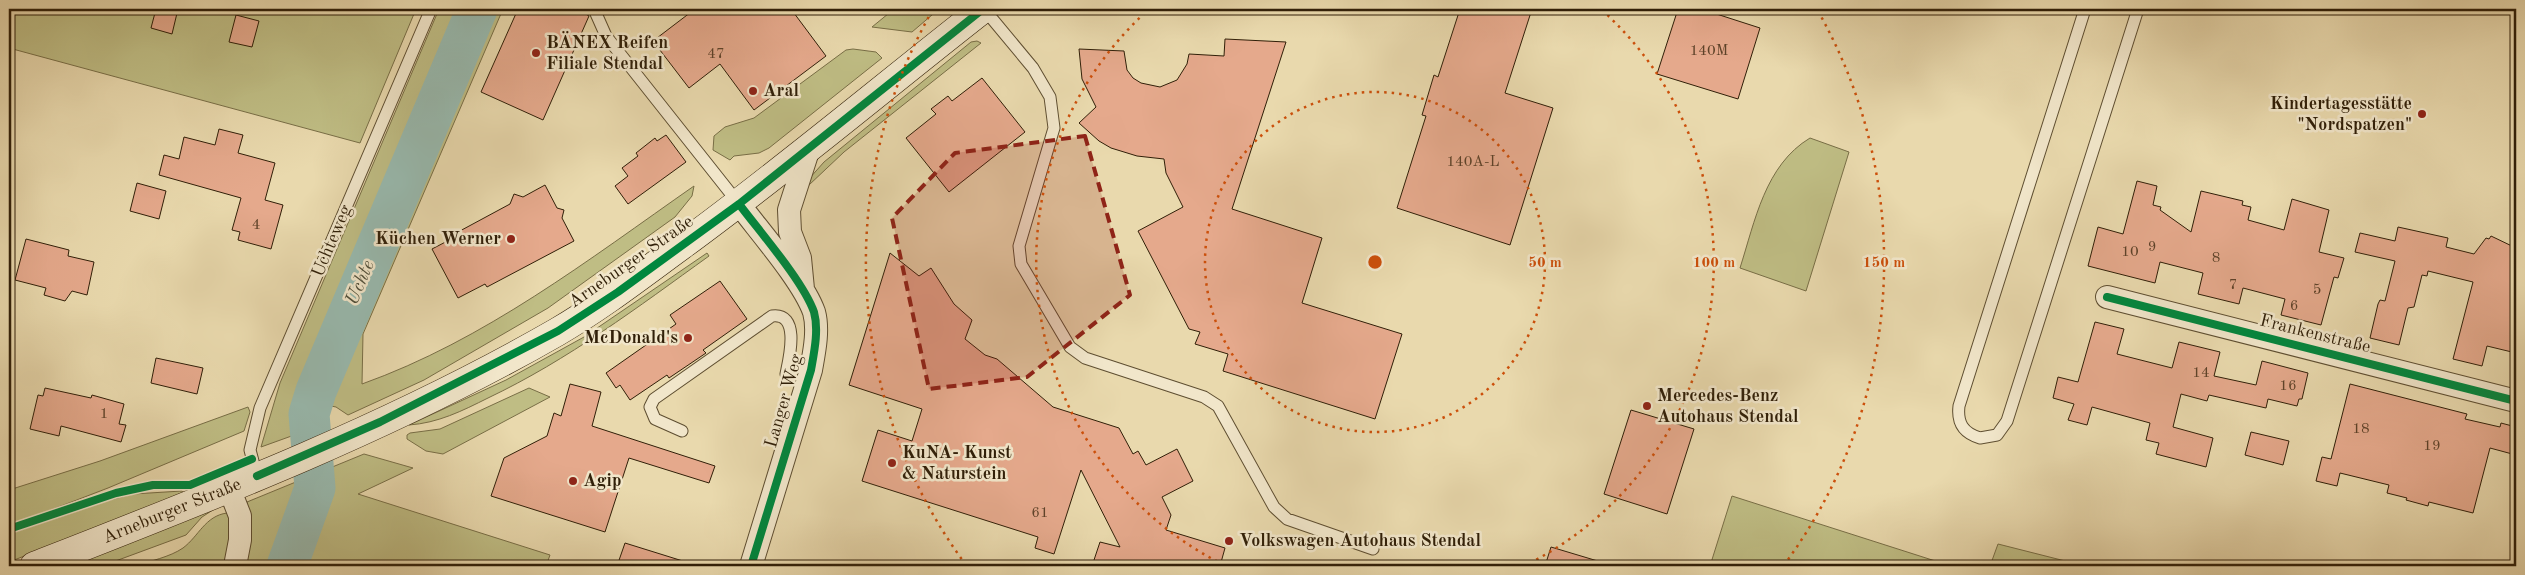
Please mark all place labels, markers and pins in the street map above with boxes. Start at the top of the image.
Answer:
place label: BÄNEX Reifen Filiale Stendal [546,31,668,73]
marker: BÄNEX Reifen Filiale Stendal [530,47,542,59]
place label: Aral [763,82,800,100]
marker: Aral [747,85,759,97]
place label: Kindertagesstätte "Nordspatzen" [2270,95,2412,134]
marker: Kindertagesstätte "Nordspatzen" [2416,108,2428,120]
place label: Küchen Werner [375,230,501,248]
marker: Küchen Werner [505,233,517,245]
centre of rings [1366,253,1384,271]
place label: McDonald's [584,329,678,347]
marker: McDonald's [682,332,694,344]
place label: Mercedes-Benz Autohaus Stendal [1657,387,1799,426]
marker: Mercedes-Benz Autohaus Stendal [1641,400,1653,412]
place label: KuNA- Kunst & Naturstein [902,444,1012,483]
marker: KuNA- Kunst & Naturstein [886,457,898,469]
place label: Agip [583,472,622,490]
marker: Agip [567,475,579,487]
place label: Volkswagen Autohaus Stendal [1239,532,1482,550]
marker: Volkswagen Autohaus Stendal [1223,535,1235,547]

